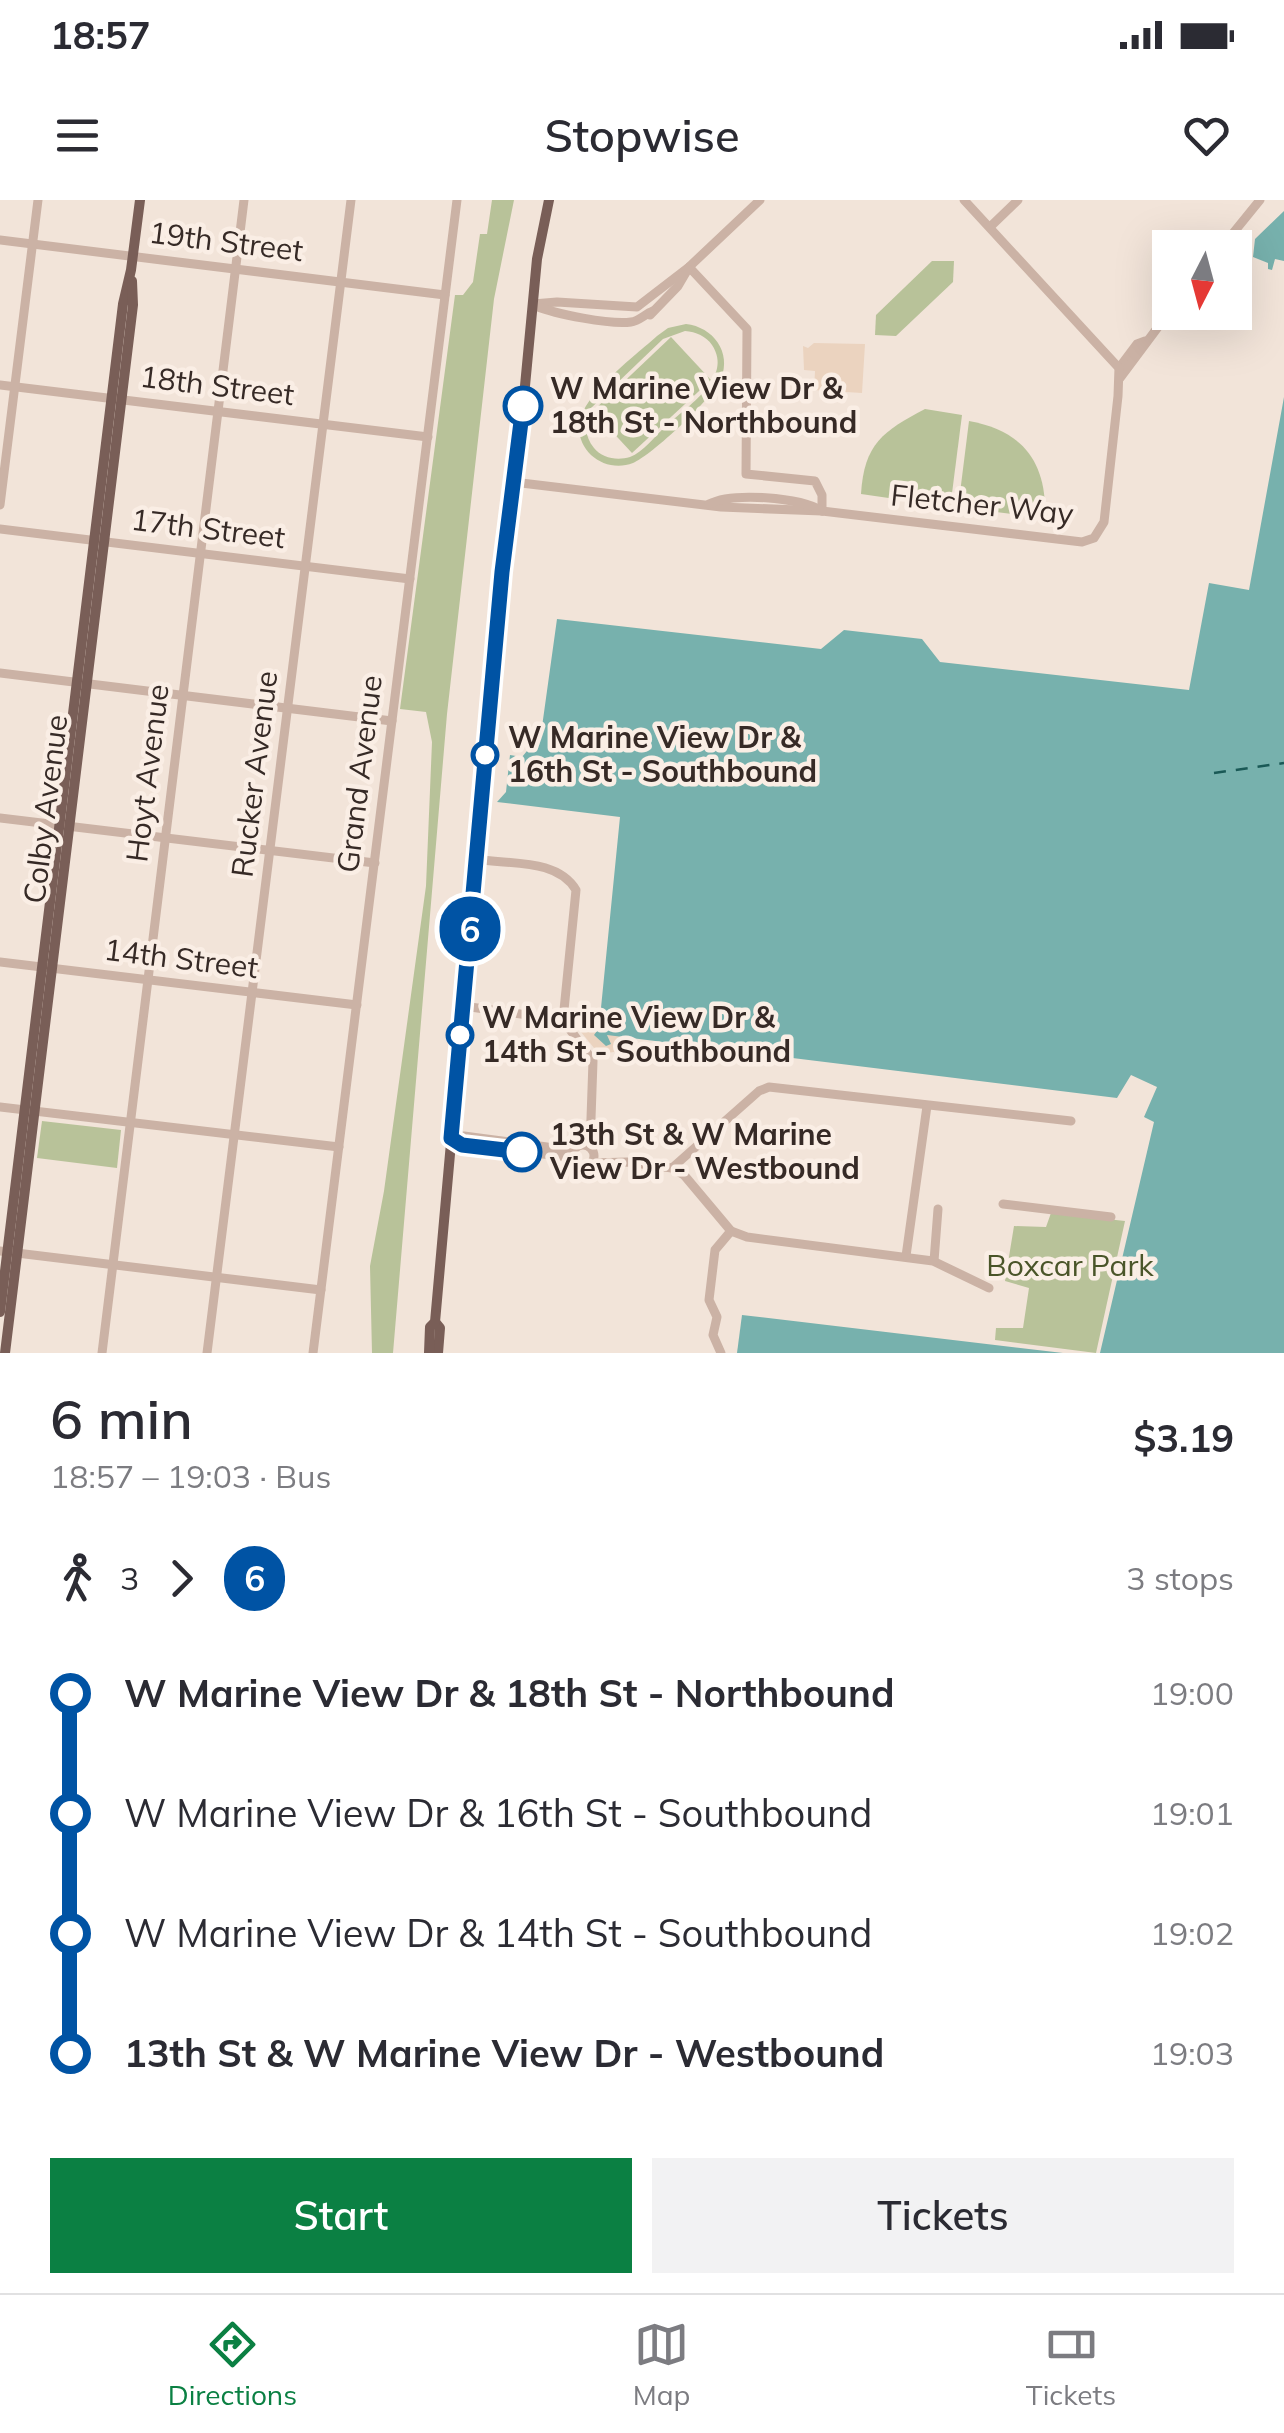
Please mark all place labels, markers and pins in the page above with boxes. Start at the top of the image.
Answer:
place label: W Marine View Dr & 18th St - Northbound [550,369,857,441]
marker: W Marine View Dr & 18th St - Northbound [504,387,542,425]
place label: W Marine View Dr & 16th St - Southbound [508,718,817,790]
marker: W Marine View Dr & 16th St - Southbound [472,742,498,768]
place label: W Marine View Dr & 14th St - Southbound [482,998,791,1070]
marker: W Marine View Dr & 14th St - Southbound [447,1022,473,1048]
place label: 13th St & W Marine View Dr - Westbound [549,1115,860,1187]
marker: 13th St & W Marine View Dr - Westbound [503,1133,541,1171]

